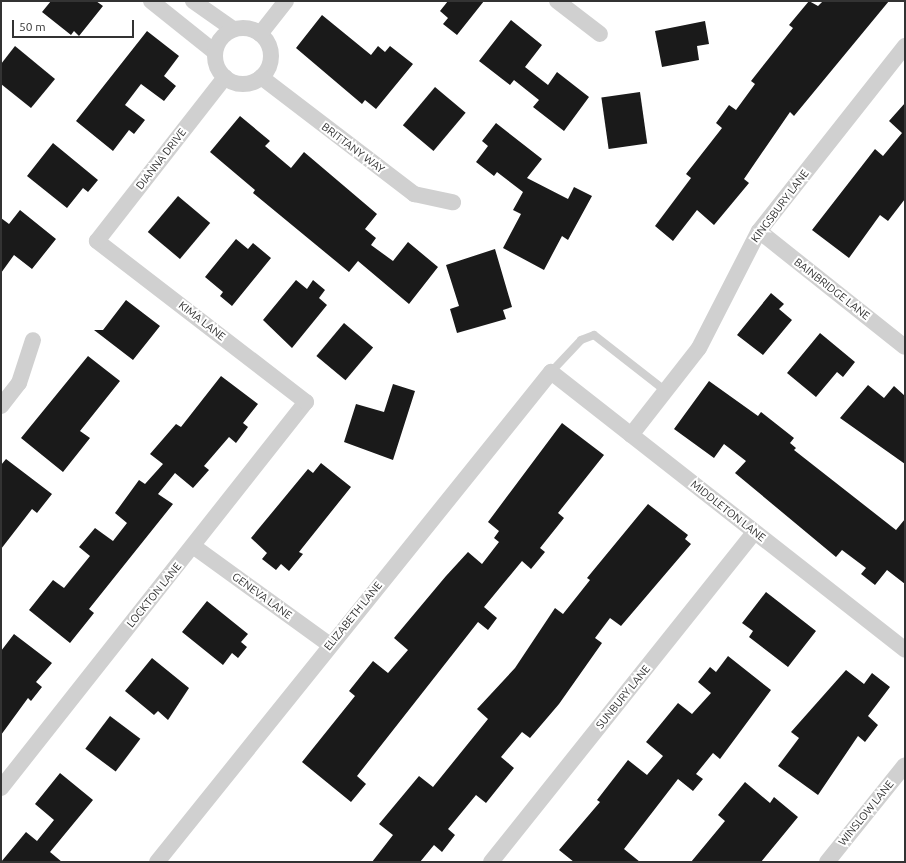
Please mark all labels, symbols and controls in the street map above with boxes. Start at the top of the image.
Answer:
scale bar [14,12,136,38]
text: 50 m [19,20,46,33]
street label: BRITTANY WAY [319,120,387,176]
street label: DIANNA DRIVE [133,126,189,192]
street label: KINGSBURY LANE [748,167,812,245]
street label: BAINBRIDGE LANE [792,255,872,323]
street label: KIMA LANE [176,299,228,343]
street label: MIDDLETON LANE [688,478,768,544]
street label: LOCKTON LANE [124,560,184,630]
street label: GENEVA LANE [230,570,294,622]
street label: ELIZABETH LANE [321,579,385,653]
street label: SUNBURY LANE [593,662,653,732]
street label: WINSLOW LANE [836,778,896,848]

